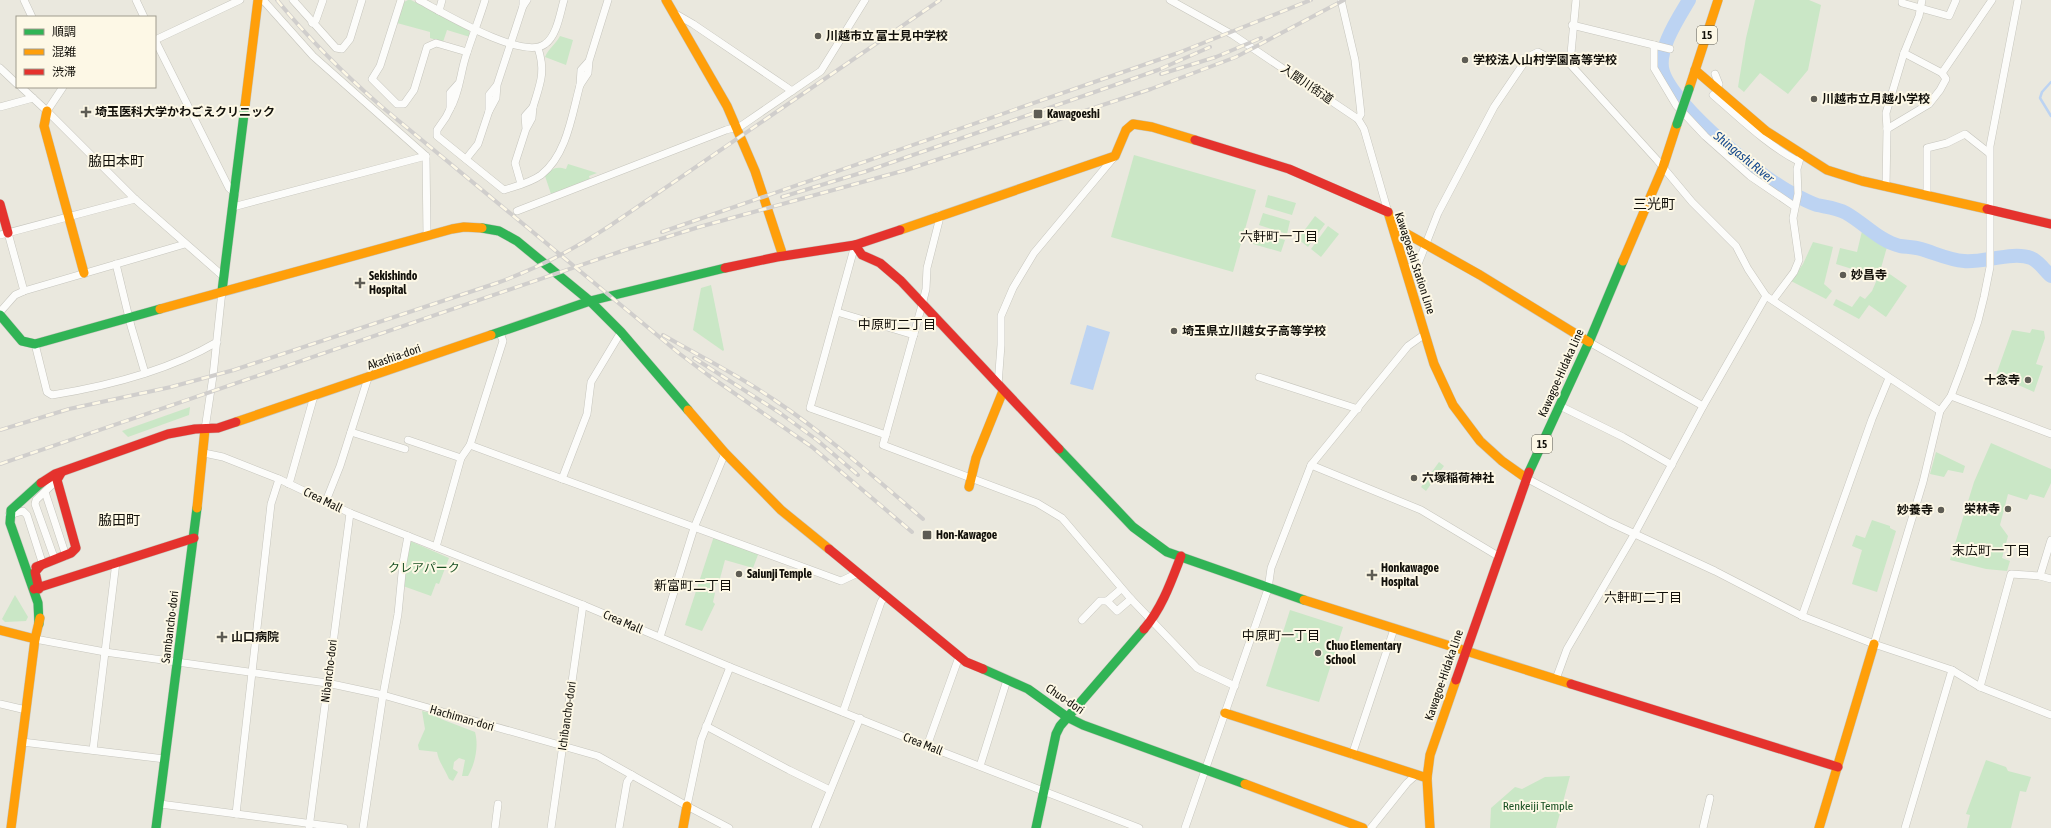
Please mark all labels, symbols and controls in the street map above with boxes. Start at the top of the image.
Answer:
legend [16,16,156,88]
text: 順調 [52,25,76,39]
road number: 15 [1697,26,1717,44]
place label: 川越市立 富士見中学校 [826,29,948,43]
marker: 川越市立 富士見中学校 [813,31,823,41]
text: 混雑 [52,45,76,59]
place label: 学校法人山村学園高等学校 [1473,53,1617,67]
marker: 学校法人山村学園高等学校 [1460,55,1470,65]
street label: 入間川街道 [1278,61,1336,107]
text: 渋滞 [52,65,76,79]
place label: 川越市立月越小学校 [1822,92,1930,106]
marker: 川越市立月越小学校 [1809,94,1819,104]
place label: 埼玉医科大学かわごえクリニック [95,105,275,119]
marker: 埼玉医科大学かわごえクリニック [80,106,92,118]
place label: Kawagoeshi [1047,107,1100,121]
marker: Kawagoeshi [1032,108,1044,120]
water label: Shingashi River [1710,128,1778,187]
district label: 脇田本町 [88,153,144,169]
district label: 三光町 [1633,196,1675,212]
street label: Kawagoeshi Station Line [1392,210,1438,316]
district label: 六軒町一丁目 [1240,229,1318,244]
place label: 妙昌寺 [1851,268,1887,282]
place label: Sekishindo Hospital [369,269,418,297]
marker: 妙昌寺 [1838,270,1848,280]
marker: Sekishindo Hospital [354,277,366,289]
district label: 中原町二丁目 [858,317,936,332]
place label: 埼玉県立川越女子高等学校 [1182,324,1326,338]
marker: 埼玉県立川越女子高等学校 [1169,326,1179,336]
street label: Kawagoe-Hidaka Line [1535,327,1587,419]
street label: Akashia-dori [365,341,423,373]
place label: 十念寺 [1984,373,2020,387]
marker: 十念寺 [2023,375,2033,385]
road number: 15 [1532,435,1552,453]
place label: 六塚稲荷神社 [1422,471,1494,485]
marker: 六塚稲荷神社 [1409,473,1419,483]
street label: Crea Mall [301,485,345,516]
place label: 栄林寺 [1964,502,2000,516]
place label: 妙養寺 [1897,503,1933,517]
marker: 栄林寺 [2003,504,2013,514]
marker: 妙養寺 [1936,505,1946,515]
district label: 脇田町 [98,512,140,528]
place label: Hon-Kawagoe [936,528,998,542]
marker: Hon-Kawagoe [921,529,933,541]
district label: 末広町一丁目 [1952,543,2030,558]
park label: クレアパーク [388,561,460,575]
place label: Honkawagoe Hospital [1381,561,1439,589]
place label: Saiunji Temple [747,567,813,581]
marker: Saiunji Temple [734,569,744,579]
marker: Honkawagoe Hospital [1366,569,1378,581]
district label: 新富町二丁目 [654,578,732,593]
street label: Sambancho-dori [159,590,181,664]
district label: 六軒町二丁目 [1604,590,1682,605]
street label: Crea Mall [601,607,646,637]
district label: 中原町一丁目 [1242,628,1320,643]
street label: Kawagoe-Hidaka Line [1422,628,1466,722]
place label: 山口病院 [231,630,279,644]
marker: 山口病院 [216,631,228,643]
street label: Nibancho-dori [318,639,340,703]
place label: Chuo Elementary School [1326,639,1401,667]
marker: Chuo Elementary School [1313,648,1323,658]
street label: Ichibancho-dori [555,681,579,751]
street label: Chuo-dori [1043,681,1087,717]
street label: Hachiman-dori [428,702,496,734]
street label: Crea Mall [901,730,946,759]
park label: Renkeiji Temple [1503,799,1573,813]

